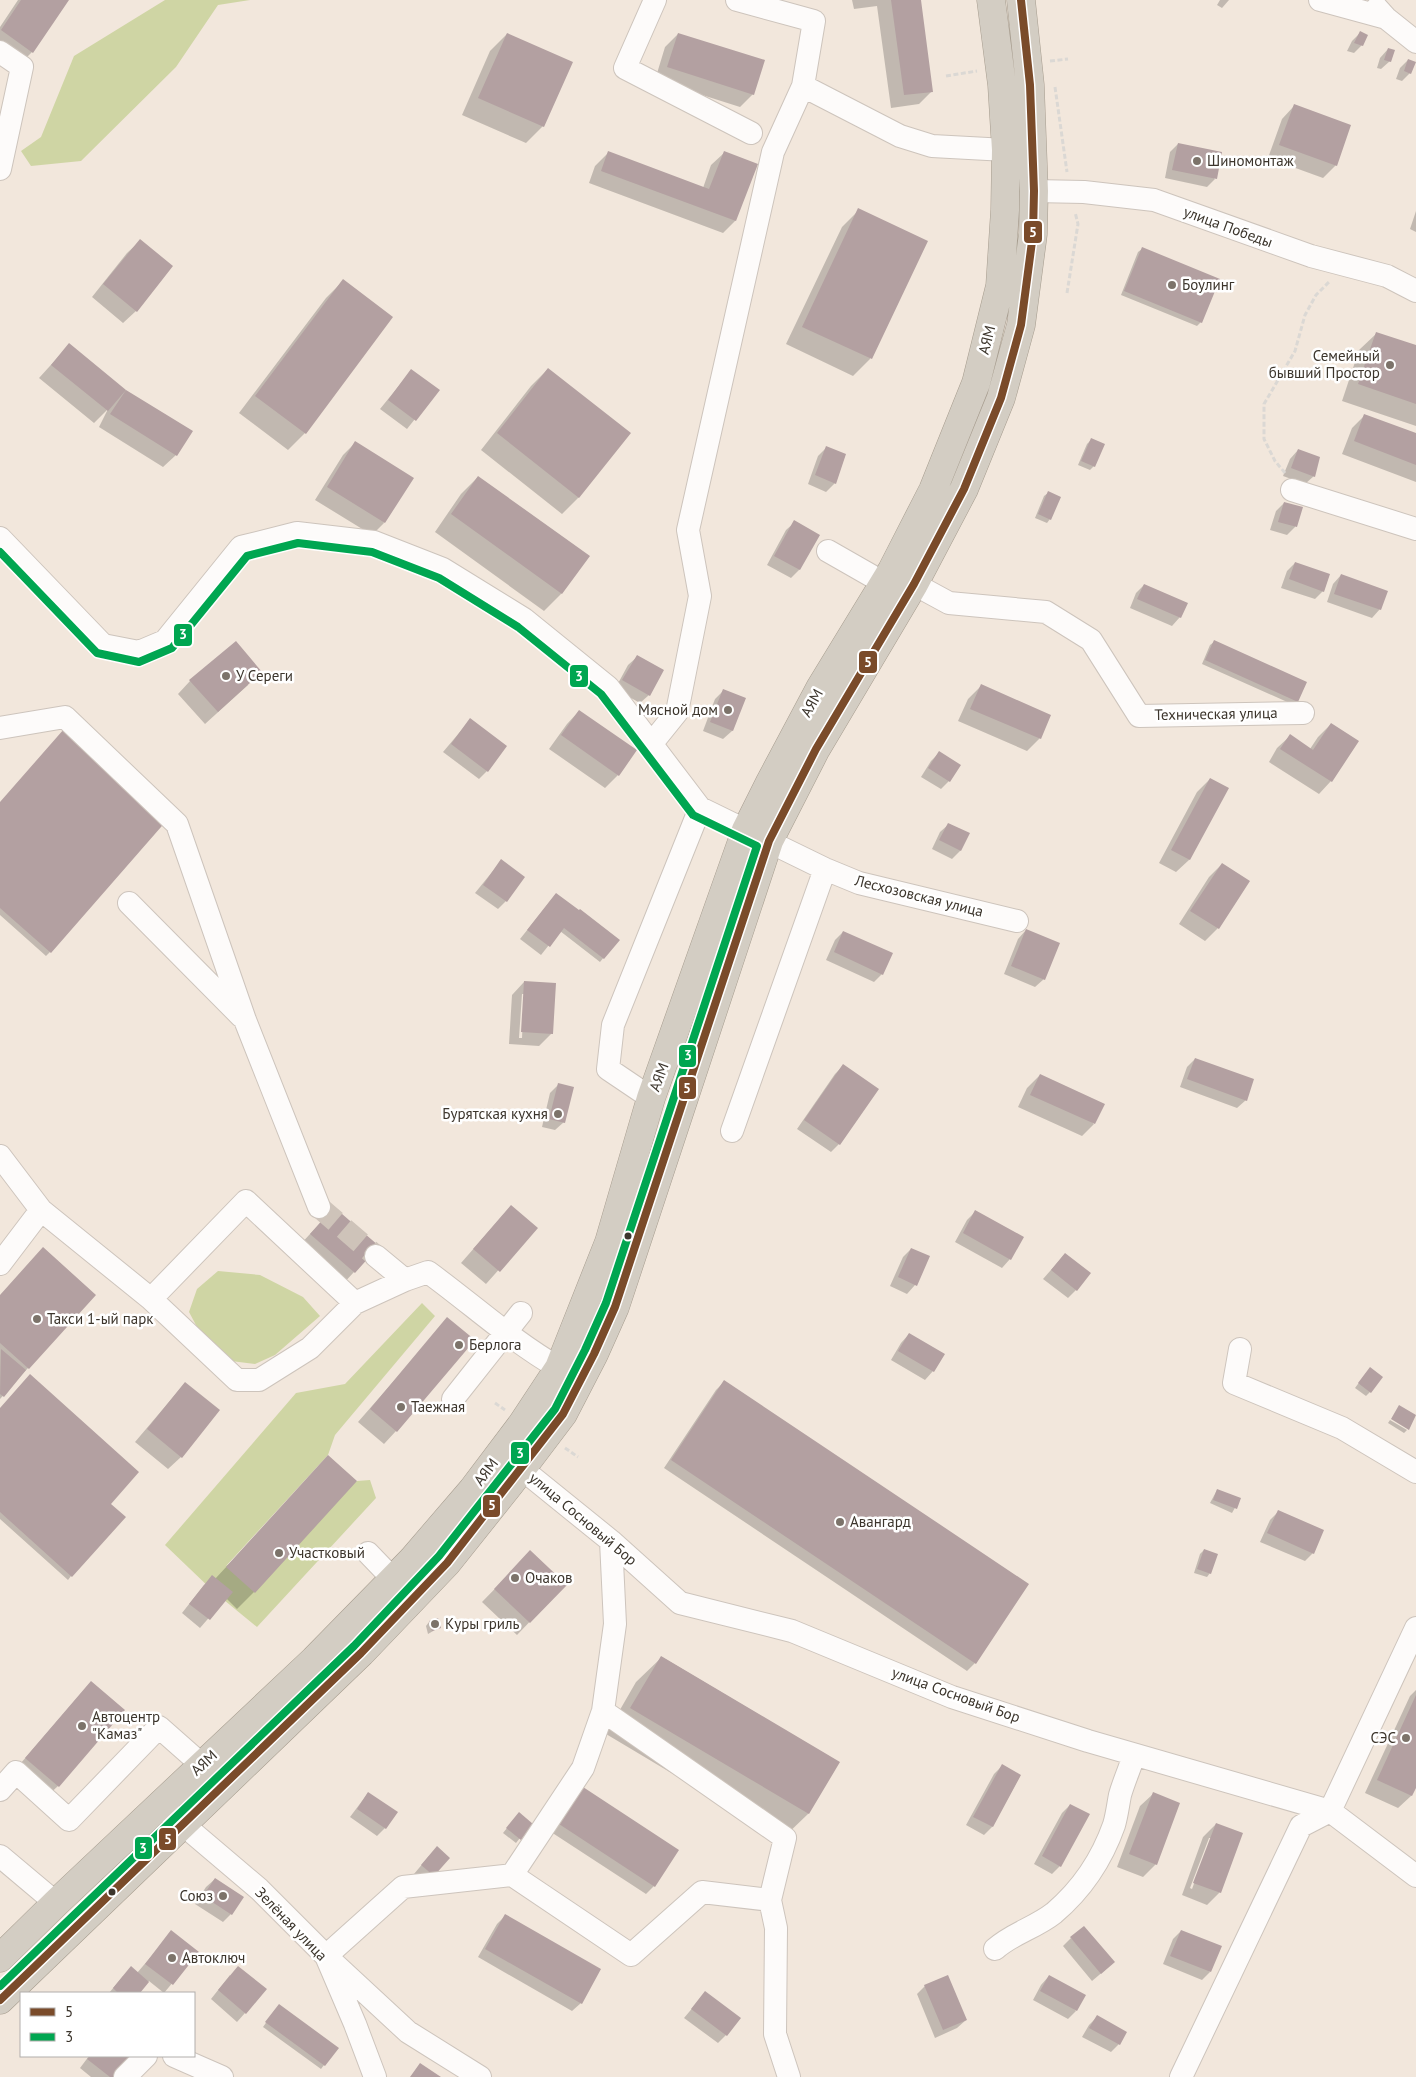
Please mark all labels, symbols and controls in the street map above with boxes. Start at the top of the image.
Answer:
place label: Шиномонтаж [1207,151,1294,170]
marker: Шиномонтаж [1191,155,1203,167]
street label: улица Победы [1181,202,1275,251]
line badge: 5 [1023,220,1043,244]
text: 5 [1029,223,1037,241]
place label: Боулинг [1182,275,1235,294]
marker: Боулинг [1166,279,1178,291]
street label: АЯМ [974,323,999,356]
place label: Семейный бывший Простор [1269,346,1380,382]
marker: Семейный бывший Простор [1384,359,1396,371]
line badge: 3 [173,623,193,647]
text: 3 [179,625,187,643]
line badge: 5 [858,650,878,674]
text: 5 [864,653,872,671]
line badge: 3 [569,664,589,688]
place label: У Сереги [236,666,293,685]
text: 3 [575,667,583,685]
marker: У Сереги [220,670,232,682]
street label: АЯМ [796,685,827,720]
place label: Мясной дом [638,700,718,719]
street label: Техническая улица [1154,703,1278,724]
marker: Мясной дом [722,704,734,716]
street label: Лесхозовская улица [852,870,985,921]
line badge: 3 [678,1044,697,1068]
text: 3 [684,1046,692,1064]
street label: АЯМ [645,1060,672,1094]
line badge: 5 [678,1076,697,1100]
text: 5 [683,1079,691,1097]
place label: Бурятская кухня [442,1104,548,1123]
marker: Бурятская кухня [552,1108,564,1120]
unlabelled marker [623,1231,633,1241]
place label: Такси 1-ый парк [47,1309,154,1328]
marker: Такси 1-ый парк [31,1313,43,1325]
place label: Берлога [469,1335,521,1354]
marker: Берлога [453,1339,465,1351]
place label: Таежная [411,1397,465,1416]
marker: Таежная [395,1401,407,1413]
line badge: 3 [510,1441,530,1465]
text: 3 [516,1444,524,1462]
street label: АЯМ [469,1454,502,1489]
street label: улица Сосновый Бор [525,1468,641,1569]
line badge: 5 [482,1494,501,1518]
text: 5 [488,1496,496,1514]
place label: Авангард [850,1512,911,1531]
marker: Авангард [834,1516,846,1528]
place label: Участковый [289,1543,365,1562]
marker: Участковый [273,1547,285,1559]
place label: Очаков [525,1568,573,1587]
marker: Очаков [509,1572,521,1584]
place label: Куры гриль [445,1614,520,1633]
marker: Куры гриль [429,1618,441,1630]
street label: улица Сосновый Бор [889,1662,1023,1727]
place label: Автоцентр "Камаз" [92,1707,160,1743]
marker: Автоцентр "Камаз" [76,1720,88,1732]
place label: СЭС [1371,1728,1396,1747]
marker: СЭС [1400,1732,1412,1744]
street label: АЯМ [187,1746,221,1780]
line badge: 5 [158,1827,177,1851]
text: 5 [164,1830,172,1848]
line badge: 3 [134,1836,153,1860]
text: 3 [139,1839,147,1857]
street label: Зелёная улица [251,1883,331,1965]
place label: Союз [180,1886,213,1905]
unlabelled marker [107,1887,117,1897]
marker: Союз [217,1890,229,1902]
place label: Автоключ [182,1948,245,1967]
marker: Автоключ [166,1952,178,1964]
legend [20,1992,195,2057]
text: 5 [65,2002,73,2021]
text: 3 [65,2027,73,2046]

